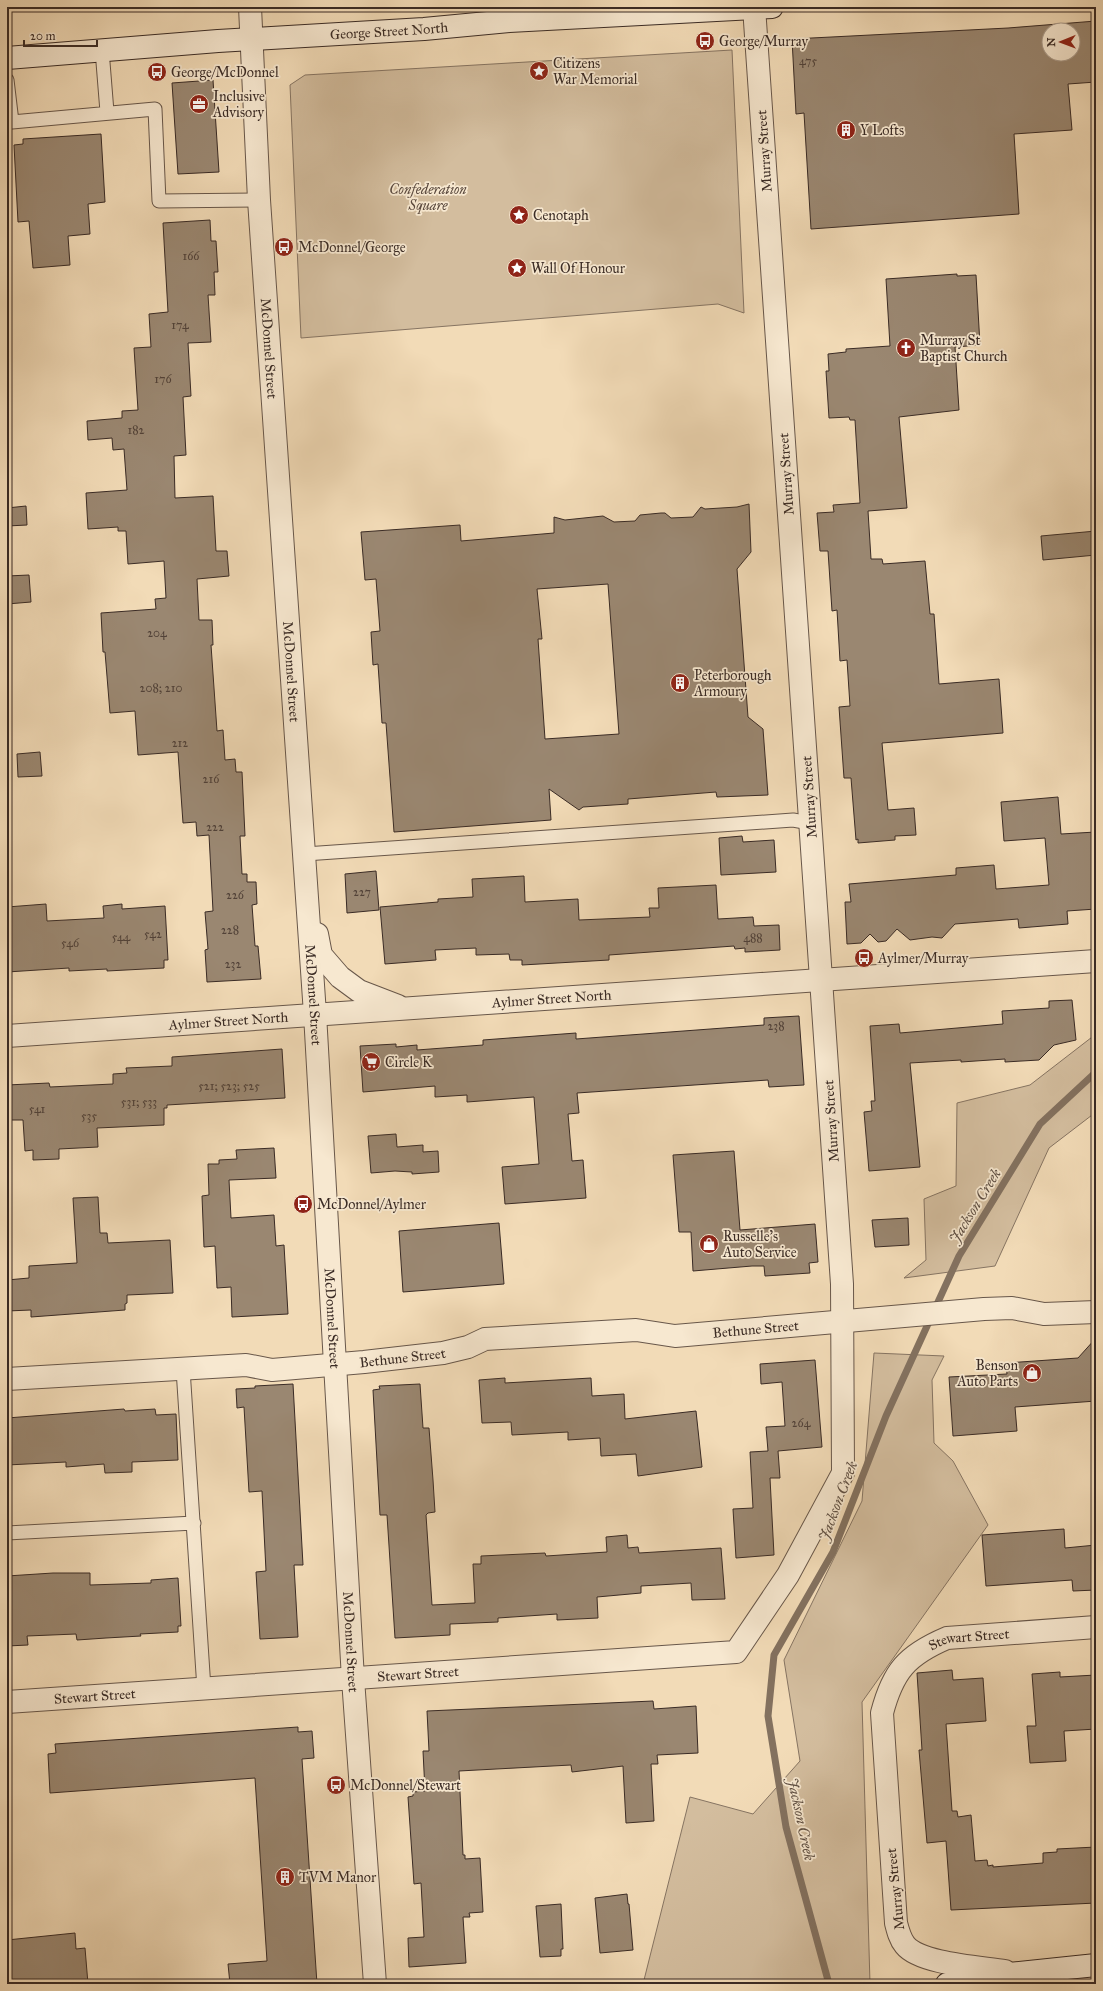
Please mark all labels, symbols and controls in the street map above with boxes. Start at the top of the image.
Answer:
street label: George Street North [329,19,449,43]
scale bar [24,22,97,48]
north arrow [1041,22,1081,62]
text: 20 m [30,29,56,43]
bus stop icon: George/Murray [694,30,716,52]
place label: George/Murray [719,33,809,50]
text: N [1045,37,1058,47]
house number: 475 [799,54,817,68]
place label: Citizens War Memorial [553,55,638,88]
place icon: Citizens War Memorial [528,60,550,82]
bus stop icon: George/McDonnel [146,61,168,83]
place label: George/McDonnel [171,64,279,81]
place label: Inclusive Advisory [212,88,265,121]
office icon: Inclusive Advisory [188,93,210,115]
street label: Murray Street [753,109,776,193]
building icon: Y Lofts [835,119,857,141]
place label: Y Lofts [860,122,904,139]
park label: Confederation Square [389,181,467,214]
place icon: Cenotaph [508,204,530,226]
place label: Cenotaph [533,207,589,224]
bus stop icon: McDonnel/George [273,236,295,258]
place label: McDonnel/George [298,239,406,256]
house number: 166 [182,249,200,263]
place icon: Wall Of Honour [506,257,528,279]
place label: Wall Of Honour [531,260,626,277]
street label: McDonnel Street [257,297,281,399]
house number: 174 [171,318,189,332]
place label: Murray St Baptist Church [920,332,1008,365]
church icon: Murray St Baptist Church [895,337,917,359]
house number: 176 [154,372,172,386]
house number: 182 [127,423,145,437]
street label: Murray Street [775,432,798,516]
street label: McDonnel Street [279,621,303,723]
house number: 204 [147,626,167,640]
place label: Peterborough Armoury [693,667,772,700]
building icon: Peterborough Armoury [669,672,691,694]
house number: 208; 210 [140,681,182,695]
house number: 212 [172,736,188,750]
street label: Murray Street [798,755,821,839]
house number: 216 [203,772,220,786]
house number: 222 [206,820,224,834]
house number: 227 [353,885,371,899]
house number: 226 [226,888,245,902]
house number: 228 [221,923,239,937]
house number: 542 [144,927,162,941]
house number: 544 [112,930,131,944]
house number: 488 [743,931,763,945]
house number: 546 [61,936,80,950]
street label: McDonnel Street [301,944,325,1046]
bus stop icon: Aylmer/Murray [853,947,875,969]
place label: Aylmer/Murray [877,950,969,967]
house number: 232 [225,957,241,971]
street label: Aylmer Street North [490,986,612,1012]
street label: Aylmer Street North [167,1009,289,1034]
house number: 238 [767,1019,785,1033]
supermarket icon: Circle K [360,1051,382,1073]
place label: Circle K [385,1054,433,1071]
house number: 521; 523; 525 [198,1079,260,1093]
street label: Murray Street [820,1079,843,1163]
house number: 531; 533 [121,1095,157,1109]
house number: 541 [29,1102,46,1116]
house number: 535 [81,1109,97,1123]
water label: Jackson Creek [945,1165,1005,1247]
bus stop icon: McDonnel/Aylmer [292,1193,314,1215]
place label: McDonnel/Aylmer [317,1196,427,1213]
place label: Russelle's Auto Service [722,1228,797,1261]
shop icon: Russelle's Auto Service [698,1233,720,1255]
street label: McDonnel Street [321,1267,343,1369]
street label: Bethune Street [712,1317,800,1342]
street label: Bethune Street [359,1345,448,1371]
place label: Benson Auto Parts [956,1357,1018,1390]
shop icon: Benson Auto Parts [1021,1362,1043,1384]
house number: 264 [792,1416,811,1430]
water label: Jackson Creek [814,1458,862,1544]
street label: McDonnel Street [339,1591,362,1693]
street label: Stewart Street [926,1625,1010,1654]
street label: Stewart Street [377,1663,460,1686]
street label: Stewart Street [53,1685,136,1708]
bus stop icon: McDonnel/Stewart [325,1774,347,1796]
water label: Jackson Creek [783,1775,819,1862]
place label: McDonnel/Stewart [350,1777,461,1794]
street label: Murray Street [883,1847,908,1931]
building icon: TVM Manor [274,1866,296,1888]
place label: TVM Manor [299,1869,377,1886]

